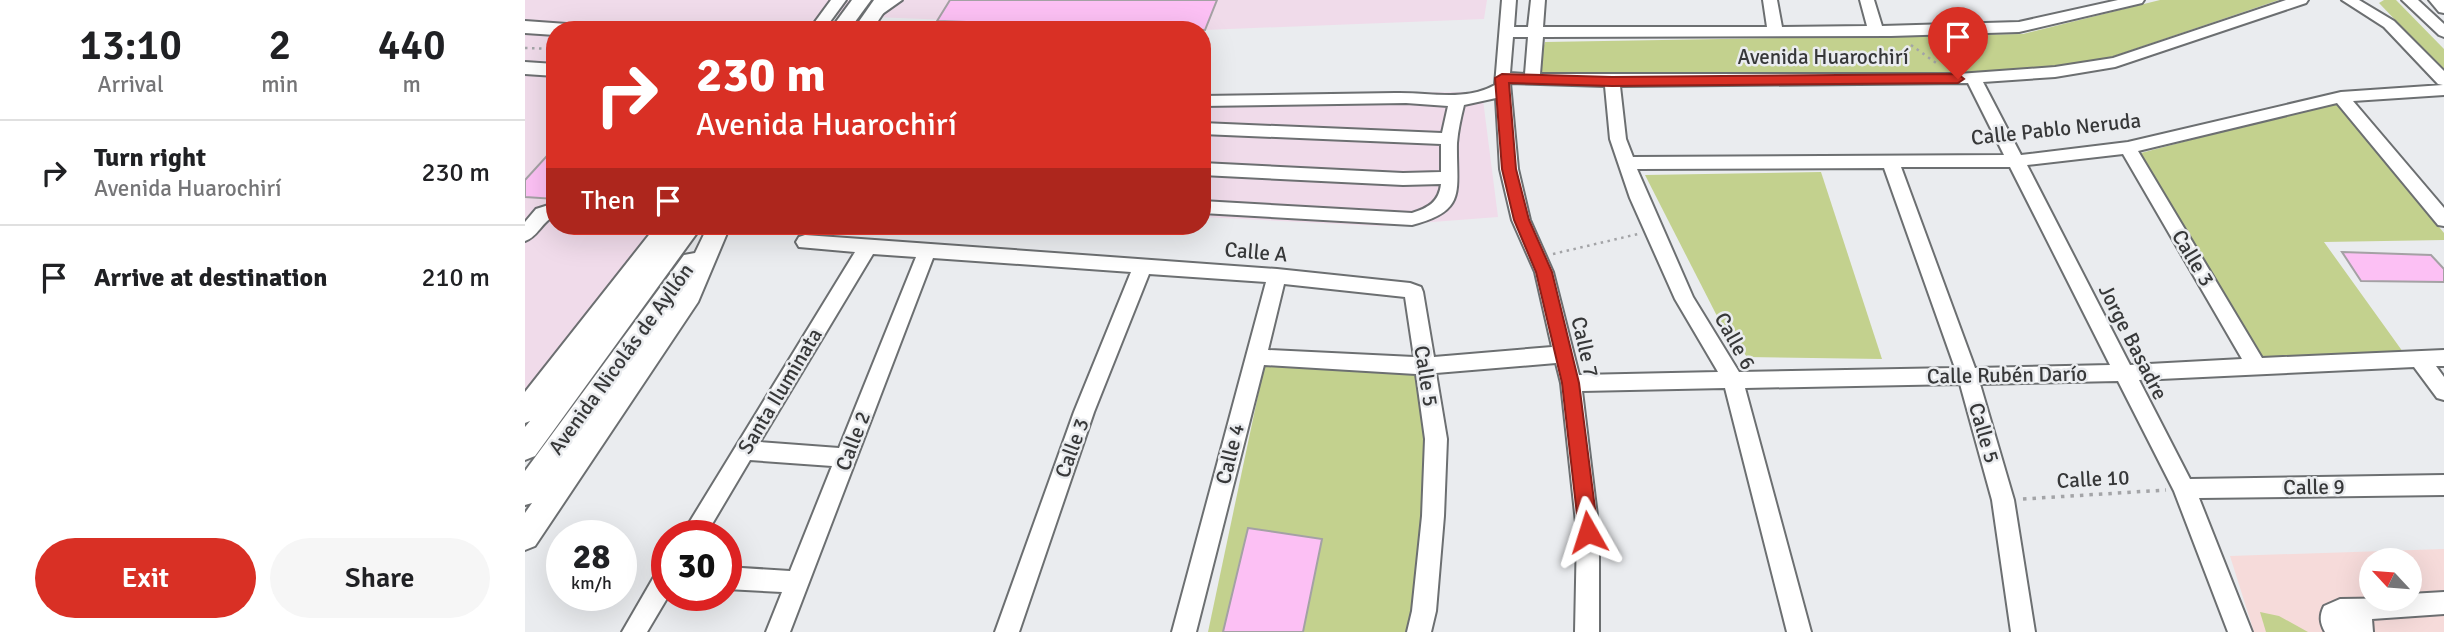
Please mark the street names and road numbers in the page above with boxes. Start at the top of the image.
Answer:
street label: Avenida Huarochirí [1737,44,1909,70]
street label: Calle Pablo Neruda [1970,107,2142,151]
street label: Calle 3 [2166,225,2220,291]
street label: Calle A [1223,236,1289,268]
street label: Avenida Nicolás de Ayllón [543,258,699,460]
street label: Jorge Basadre [2093,280,2173,404]
street label: Calle 6 [1709,308,1761,374]
street label: Calle 7 [1565,314,1605,380]
street label: Santa Iluminata [732,323,828,459]
street label: Calle 5 [1408,344,1444,408]
street label: Calle Rubén Darío [1927,361,2087,389]
street label: Calle 5 [1963,400,2005,466]
street label: Calle 2 [830,408,876,474]
street label: Calle 3 [1049,415,1095,481]
street label: Calle 4 [1210,421,1250,487]
street label: Calle 10 [2056,464,2130,494]
street label: Calle 9 [2283,473,2345,501]

